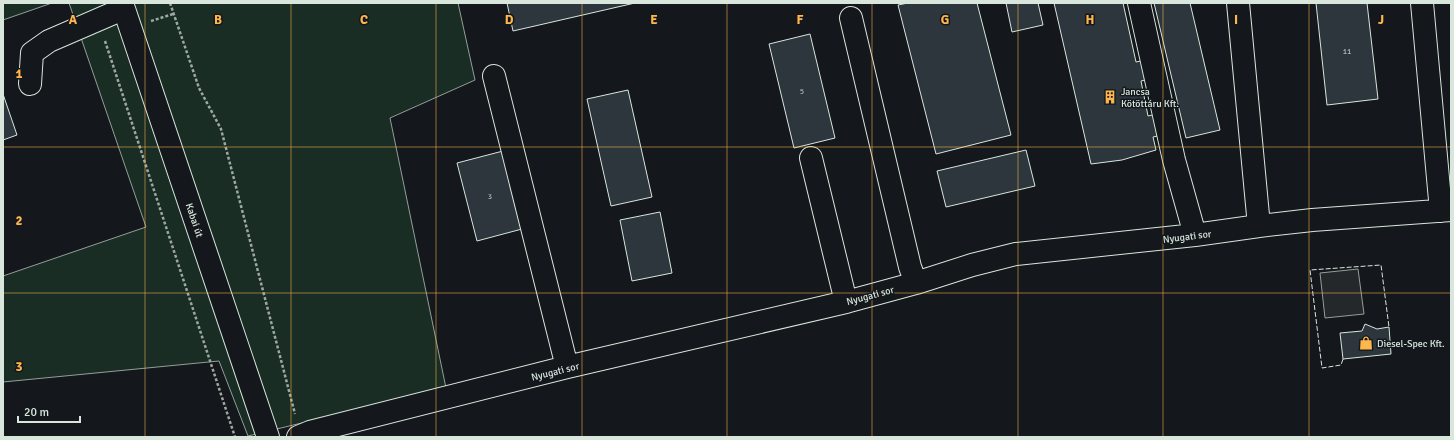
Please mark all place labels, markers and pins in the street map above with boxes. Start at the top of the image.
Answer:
place label: Jancsa Kötöttáru Kft. [1121,86,1179,110]
building icon: Jancsa Kötöttáru Kft. [1102,89,1118,105]
shop icon: Diesel-Spec Kft. [1358,335,1374,351]
place label: Diesel-Spec Kft. [1377,338,1445,350]

